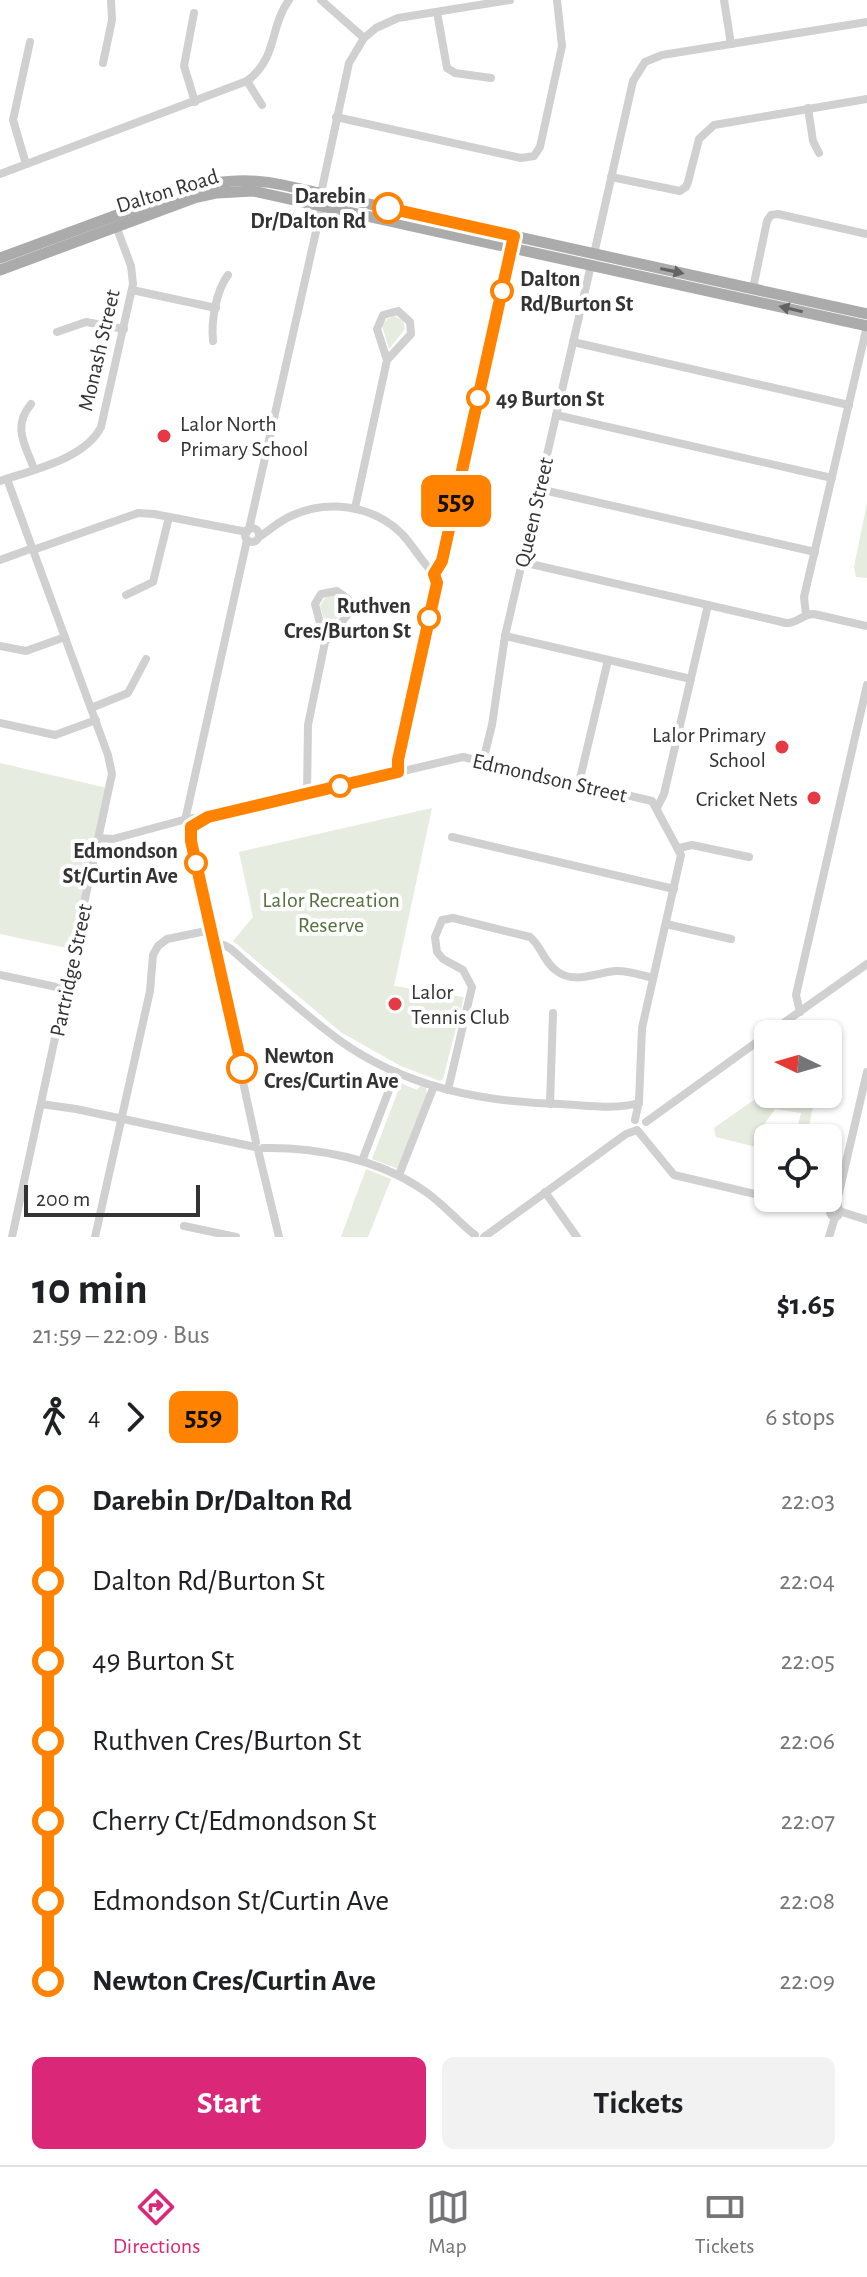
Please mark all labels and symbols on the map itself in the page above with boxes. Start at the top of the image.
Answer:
street label: Dalton Road [113,165,221,217]
place label: Darebin Dr/Dalton Rd [250,185,366,232]
marker: Darebin Dr/Dalton Rd [373,193,403,223]
one-way arrow [660,265,685,278]
place label: Dalton Rd/Burton St [520,268,634,315]
marker: Dalton Rd/Burton St [491,280,513,302]
street label: Monash Street [74,287,124,413]
one-way arrow [778,302,803,315]
marker: 49 Burton St [467,387,489,409]
place label: 49 Burton St [496,388,605,410]
place label: Lalor North Primary School [180,413,308,460]
marker: Lalor North Primary School [155,427,173,445]
street label: Queen Street [511,455,557,569]
line badge: 559 [410,475,502,527]
place label: Ruthven Cres/Burton St [284,595,412,642]
marker: Ruthven Cres/Burton St [418,607,440,629]
place label: Lalor Primary School [652,724,767,771]
marker: Lalor Primary School [773,738,791,756]
street label: Edmondson Street [470,750,629,806]
unlabelled marker [329,775,351,797]
place label: Cricket Nets [696,788,798,810]
marker: Cricket Nets [805,789,823,807]
place label: Edmondson St/Curtin Ave [62,840,178,887]
marker: Edmondson St/Curtin Ave [185,852,207,874]
park label: Lalor Recreation Reserve [262,889,400,936]
street label: Partridge Street [46,902,96,1039]
place label: Lalor Tennis Club [411,981,509,1028]
marker: Lalor Tennis Club [386,995,404,1013]
north arrow [754,1020,842,1108]
place label: Newton Cres/Curtin Ave [264,1045,399,1092]
marker: Newton Cres/Curtin Ave [227,1053,257,1083]
scale bar [24,1181,200,1217]

